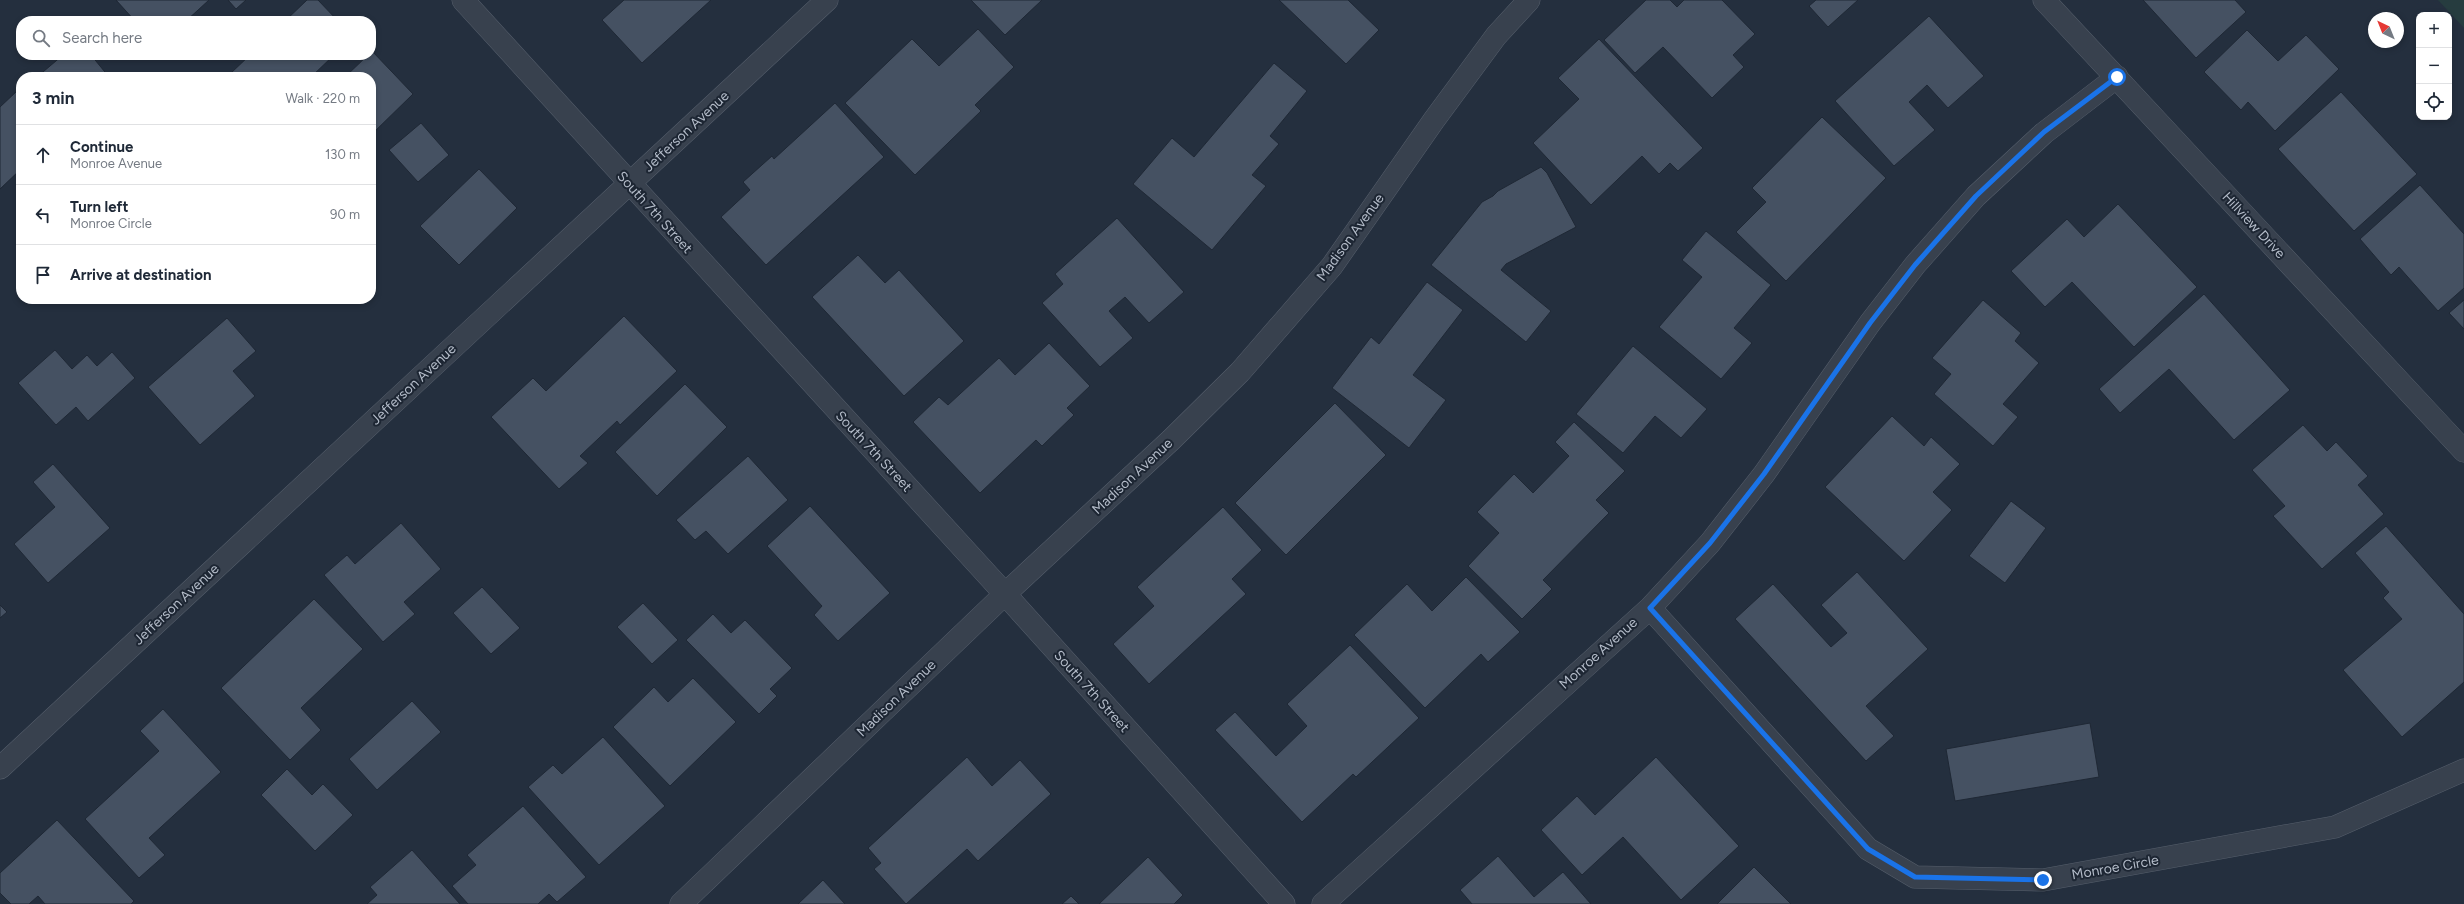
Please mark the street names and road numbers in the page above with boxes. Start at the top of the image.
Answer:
street label: Jefferson Avenue [640,87,733,175]
street label: South 7th Street [613,168,696,257]
street label: Hillview Drive [2219,189,2289,262]
street label: Madison Avenue [1313,190,1388,284]
street label: Jefferson Avenue [367,340,460,428]
street label: South 7th Street [832,407,915,495]
street label: Madison Avenue [1089,435,1176,518]
street label: Jefferson Avenue [130,560,223,648]
street label: Monroe Avenue [1556,614,1641,693]
street label: South 7th Street [1050,647,1133,736]
street label: Madison Avenue [853,656,940,740]
street label: Monroe Circle [2070,851,2160,884]

